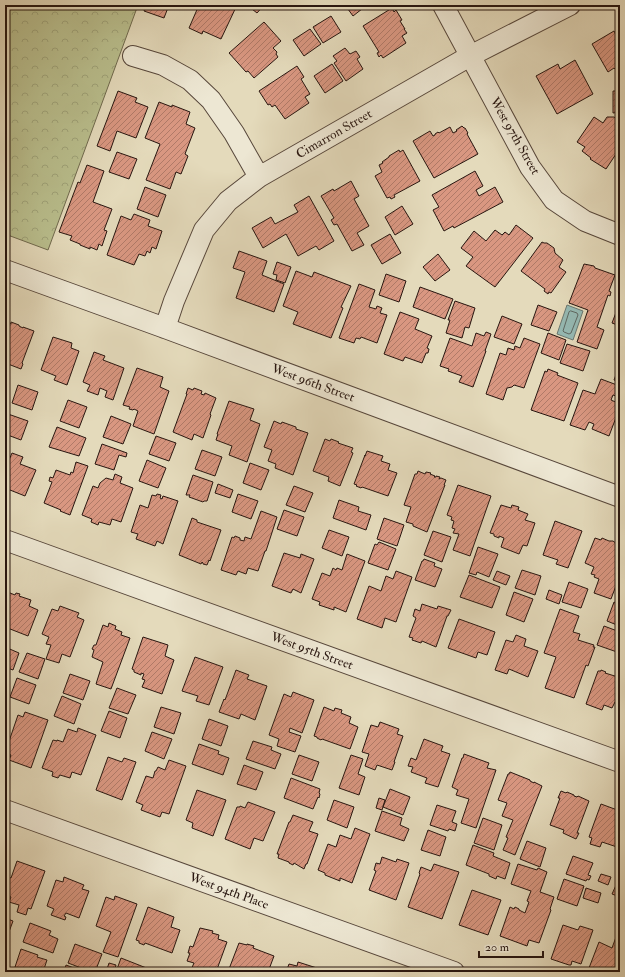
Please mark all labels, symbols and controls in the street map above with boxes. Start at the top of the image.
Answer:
street label: West 97th Street [486,94,544,178]
street label: Cimarron Street [293,106,375,162]
street label: West 96th Street [268,360,357,405]
street label: West 95th Street [268,628,355,673]
street label: West 94th Place [186,869,271,913]
scale bar [479,933,543,959]
text: 20 m [485,940,510,955]

